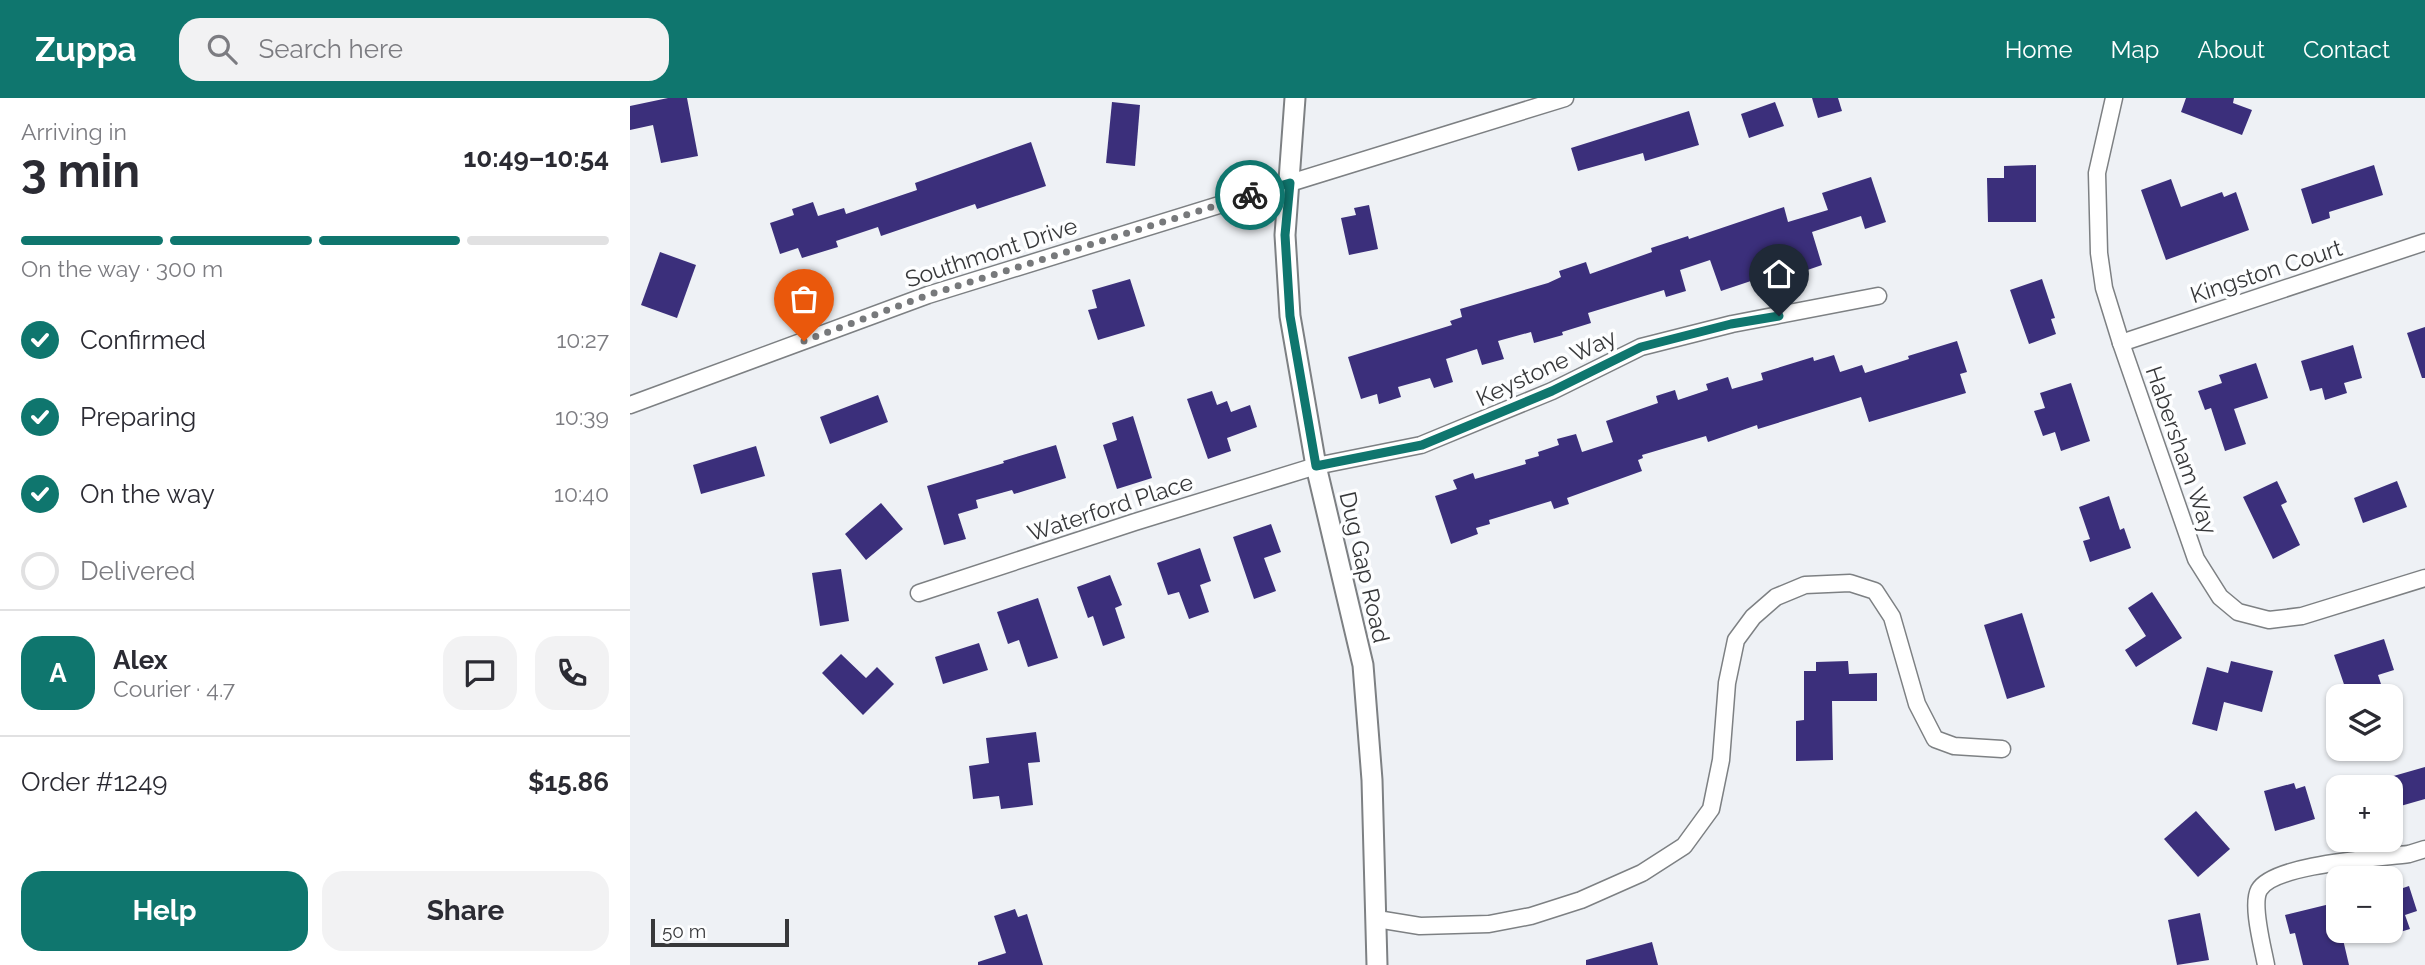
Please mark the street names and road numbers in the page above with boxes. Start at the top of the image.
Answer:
street label: Southmont Drive [902,212,1080,292]
street label: Kingston Court [2187,234,2346,308]
street label: Keystone Way [1472,323,1620,411]
street label: Habersham Way [2141,362,2223,538]
street label: Waterford Place [1024,468,1196,546]
street label: Dug Gap Road [1334,489,1396,645]

